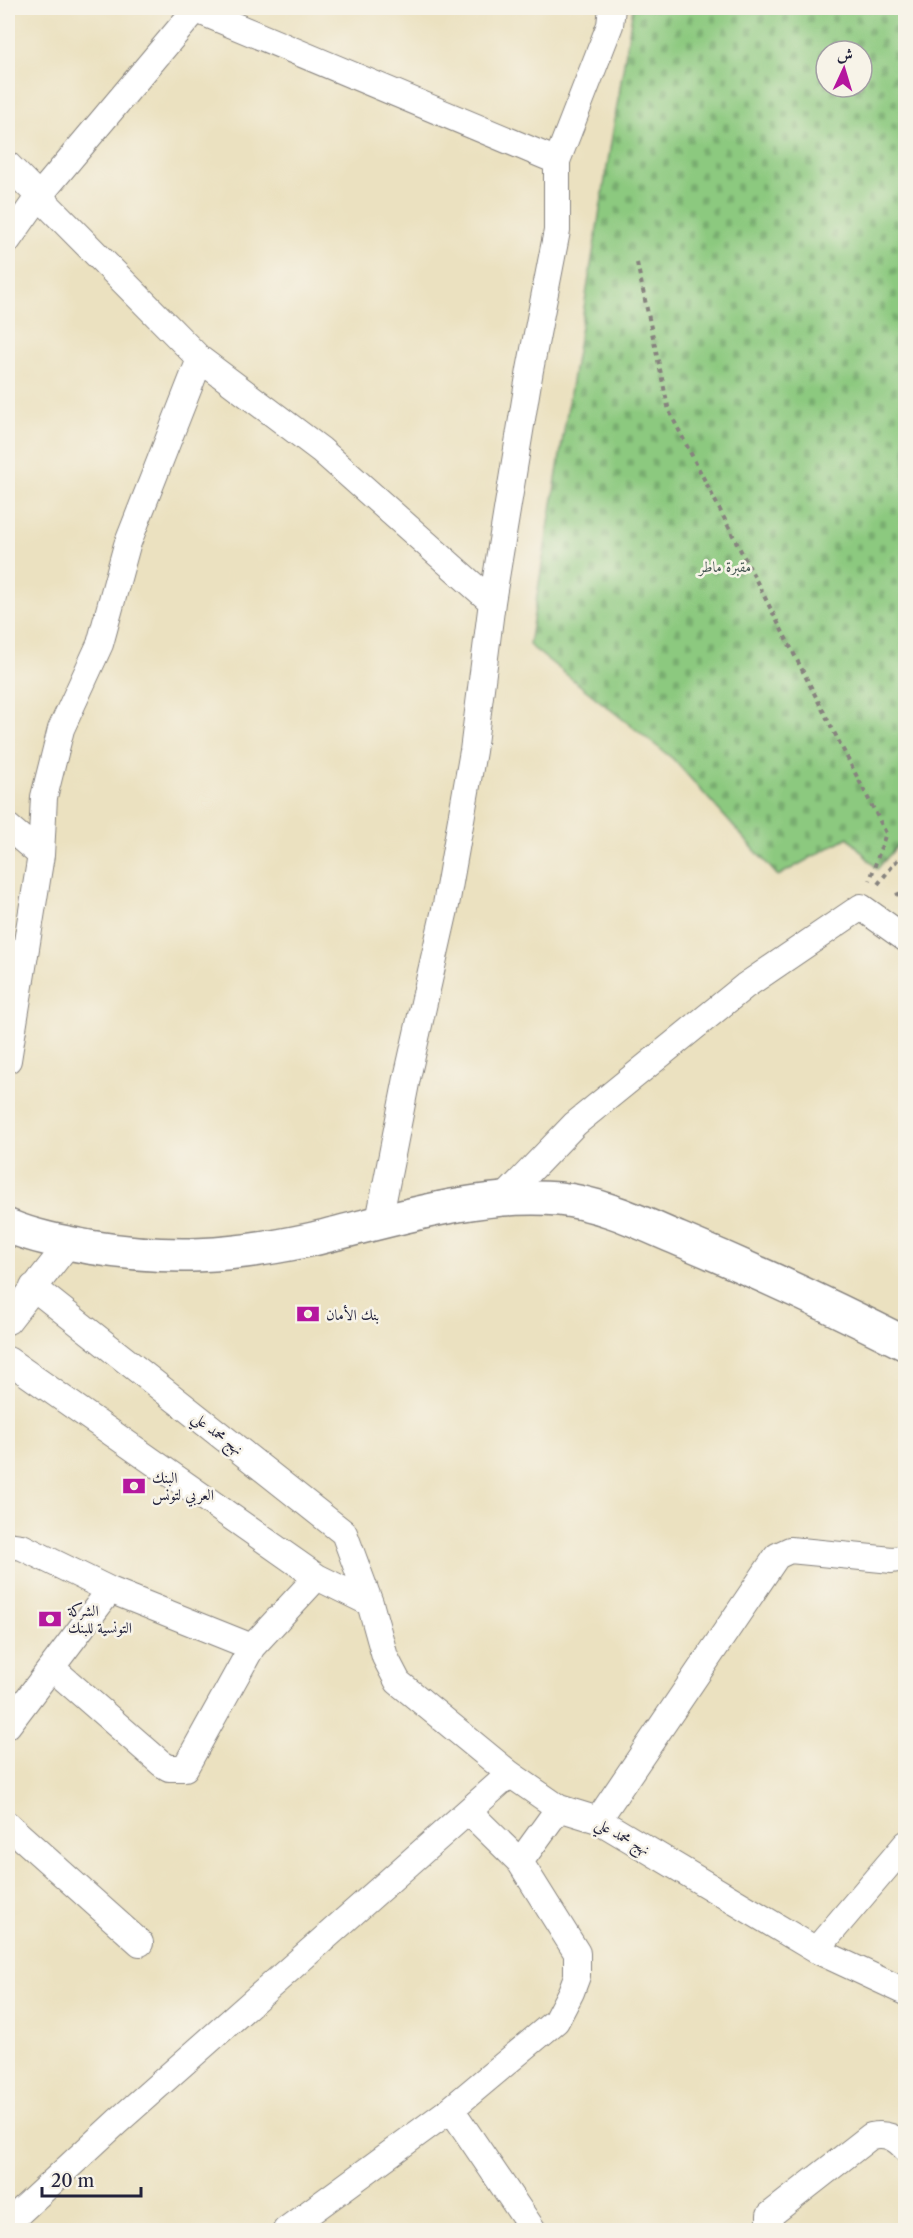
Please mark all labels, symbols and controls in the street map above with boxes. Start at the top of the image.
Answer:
north arrow [814,39,874,99]
text: ش [836,44,854,65]
park label: مقبرة ماطر [697,557,751,577]
bank icon: بنك الأمان [295,1301,321,1327]
place label: بنك الأمان [326,1304,379,1324]
street label: نهج محمد علي [186,1407,247,1463]
place label: البنك العربي لتونس [152,1468,214,1507]
bank icon: البنك العربي لتونس [121,1473,147,1499]
place label: الشركة التونسية للبنك [67,1601,132,1637]
bank icon: الشركة التونسية للبنك [37,1606,63,1632]
street label: نهج محمد علي [590,1813,654,1863]
scale bar [42,2160,141,2198]
text: 20 m [51,2170,95,2192]

